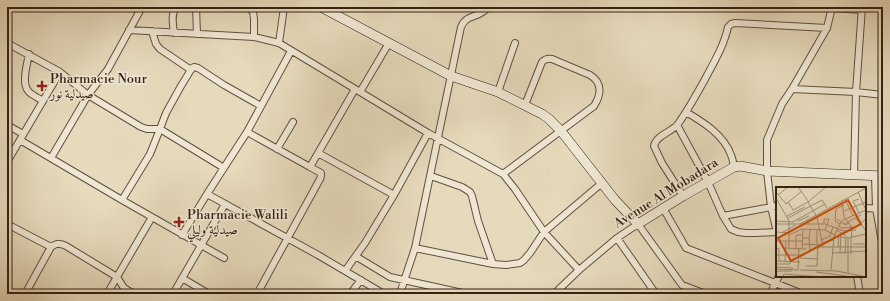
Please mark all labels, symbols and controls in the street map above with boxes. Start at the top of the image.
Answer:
place label: Pharmacie Nour صيدلية نور [48,71,147,102]
marker: Pharmacie Nour صيدلية نور [37,81,47,91]
street label: Avenue Al Mobadara [610,154,721,232]
inset map [776,187,866,277]
place label: Pharmacie Walili صيدلية وليلي [187,207,288,243]
marker: Pharmacie Walili صيدلية وليلي [174,217,184,227]

